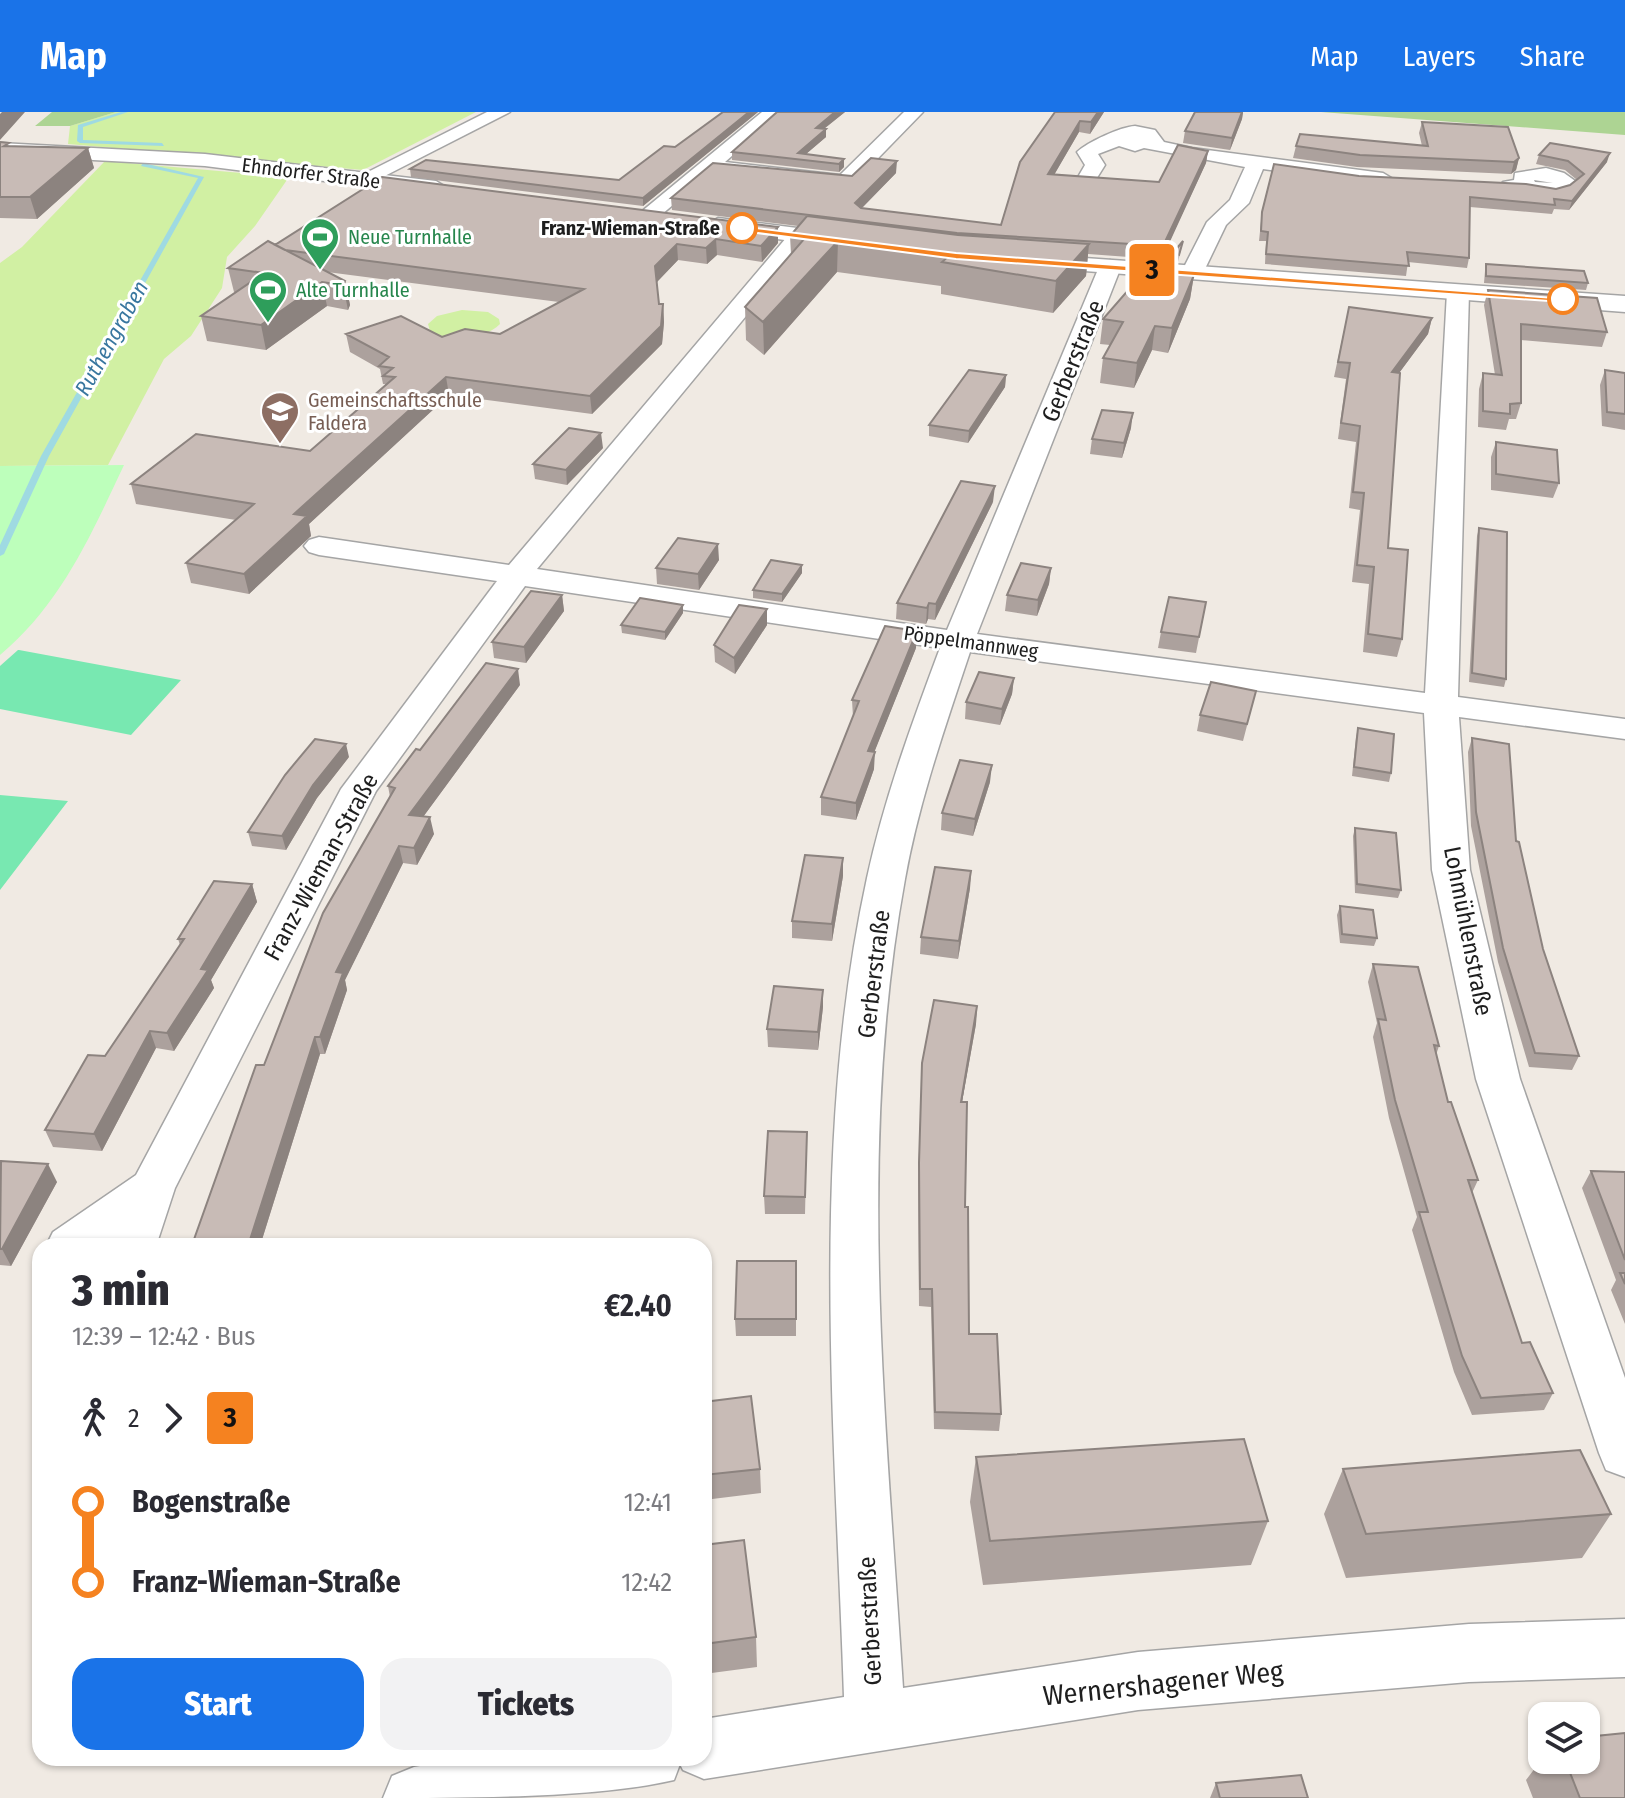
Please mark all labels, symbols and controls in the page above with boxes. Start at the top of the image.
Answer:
text: Map [40,33,107,79]
text: Map [1310,40,1359,73]
text: Layers [1403,40,1476,73]
text: Share [1520,40,1585,73]
street label: Ehndorfer Straße [240,153,382,193]
marker: Franz-Wieman-Straße [727,213,757,243]
sports icon: Neue Turnhalle [299,216,341,271]
place label: Franz-Wieman-Straße [541,216,720,240]
place label: Neue Turnhalle [348,225,472,249]
line badge: 3 [1126,244,1178,296]
text: 3 [1145,253,1159,286]
sports icon: Alte Turnhalle [247,269,289,324]
water label: Ruthengraben [69,276,154,400]
place label: Alte Turnhalle [296,278,410,302]
unlabelled marker [1548,284,1578,314]
street label: Gerberstraße [1036,296,1110,426]
place label: Gemeinschaftsschule Faldera [308,388,482,435]
school or university icon: Gemeinschaftsschule Faldera [259,390,301,445]
street label: Pöppelmannweg [902,621,1040,663]
street label: Franz-Wieman-Straße [258,768,384,966]
street label: Lohmühlenstraße [1438,844,1498,1018]
street label: Gerberstraße [852,908,896,1040]
text: 3 min [72,1264,170,1317]
text: €2.40 [604,1288,672,1324]
text: 12:39 – 12:42 · Bus [72,1321,255,1352]
icon: walk [72,1396,116,1440]
icon: forward [151,1396,195,1440]
text: 3 [223,1401,237,1434]
text: 2 [128,1403,139,1434]
text: Bogenstraße [132,1484,290,1520]
text: 12:41 [624,1487,672,1518]
street label: Gerberstraße [853,1556,887,1686]
text: Franz-Wieman-Straße [132,1564,401,1600]
text: 12:42 [621,1567,672,1598]
street label: Wernershagener Weg [1041,1654,1286,1713]
button: Start [72,1658,364,1750]
button: Tickets [380,1658,672,1750]
map controls [1528,1702,1600,1774]
button: layers [1528,1702,1600,1774]

